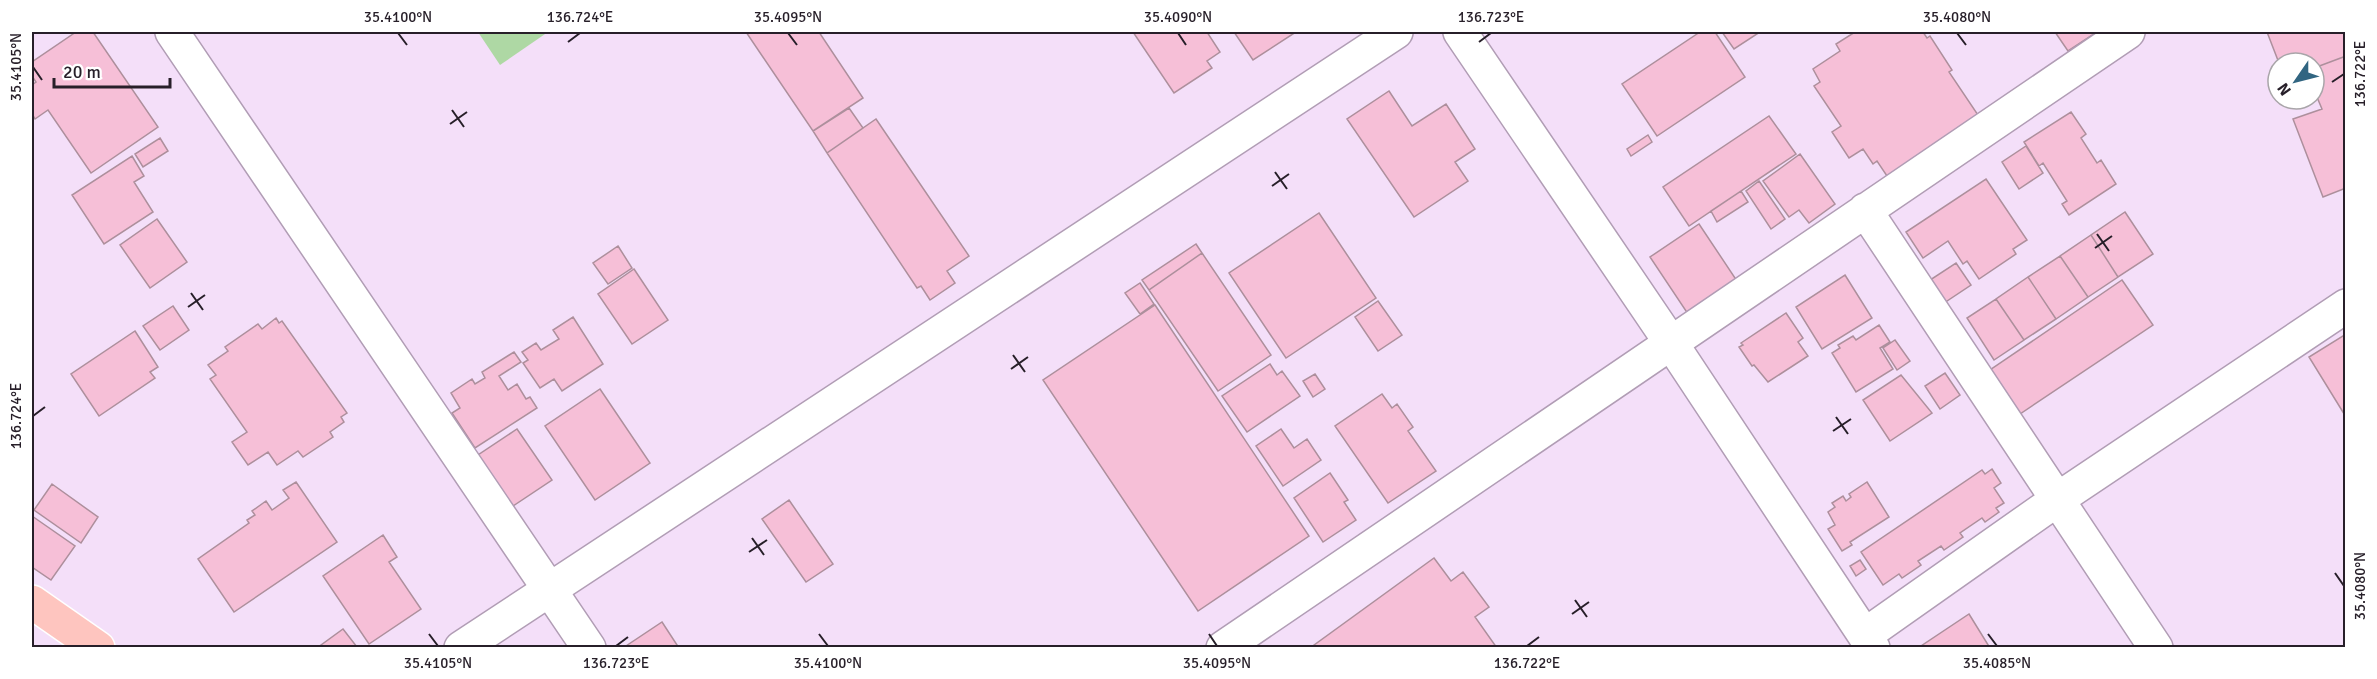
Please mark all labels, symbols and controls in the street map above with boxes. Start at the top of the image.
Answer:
text: 35.4100°N [364,8,432,26]
text: 136.724°E [547,8,613,26]
text: 35.4095°N [754,8,822,26]
text: 35.4090°N [1144,8,1212,26]
text: 136.723°E [1458,8,1524,26]
text: 35.4080°N [1923,8,1991,26]
text: 35.4105°N [7,33,25,101]
text: 136.722°E [2351,41,2369,107]
scale bar [54,51,170,89]
north arrow [2266,51,2326,111]
text: 20 m [63,61,101,83]
text: N [2273,79,2296,99]
text: 136.724°E [7,383,25,449]
text: 35.4080°N [2351,552,2369,620]
text: 35.4105°N [404,654,472,672]
text: 136.723°E [583,654,649,672]
text: 35.4100°N [794,654,862,672]
text: 35.4095°N [1183,654,1251,672]
text: 136.722°E [1494,654,1560,672]
text: 35.4085°N [1963,654,2031,672]

